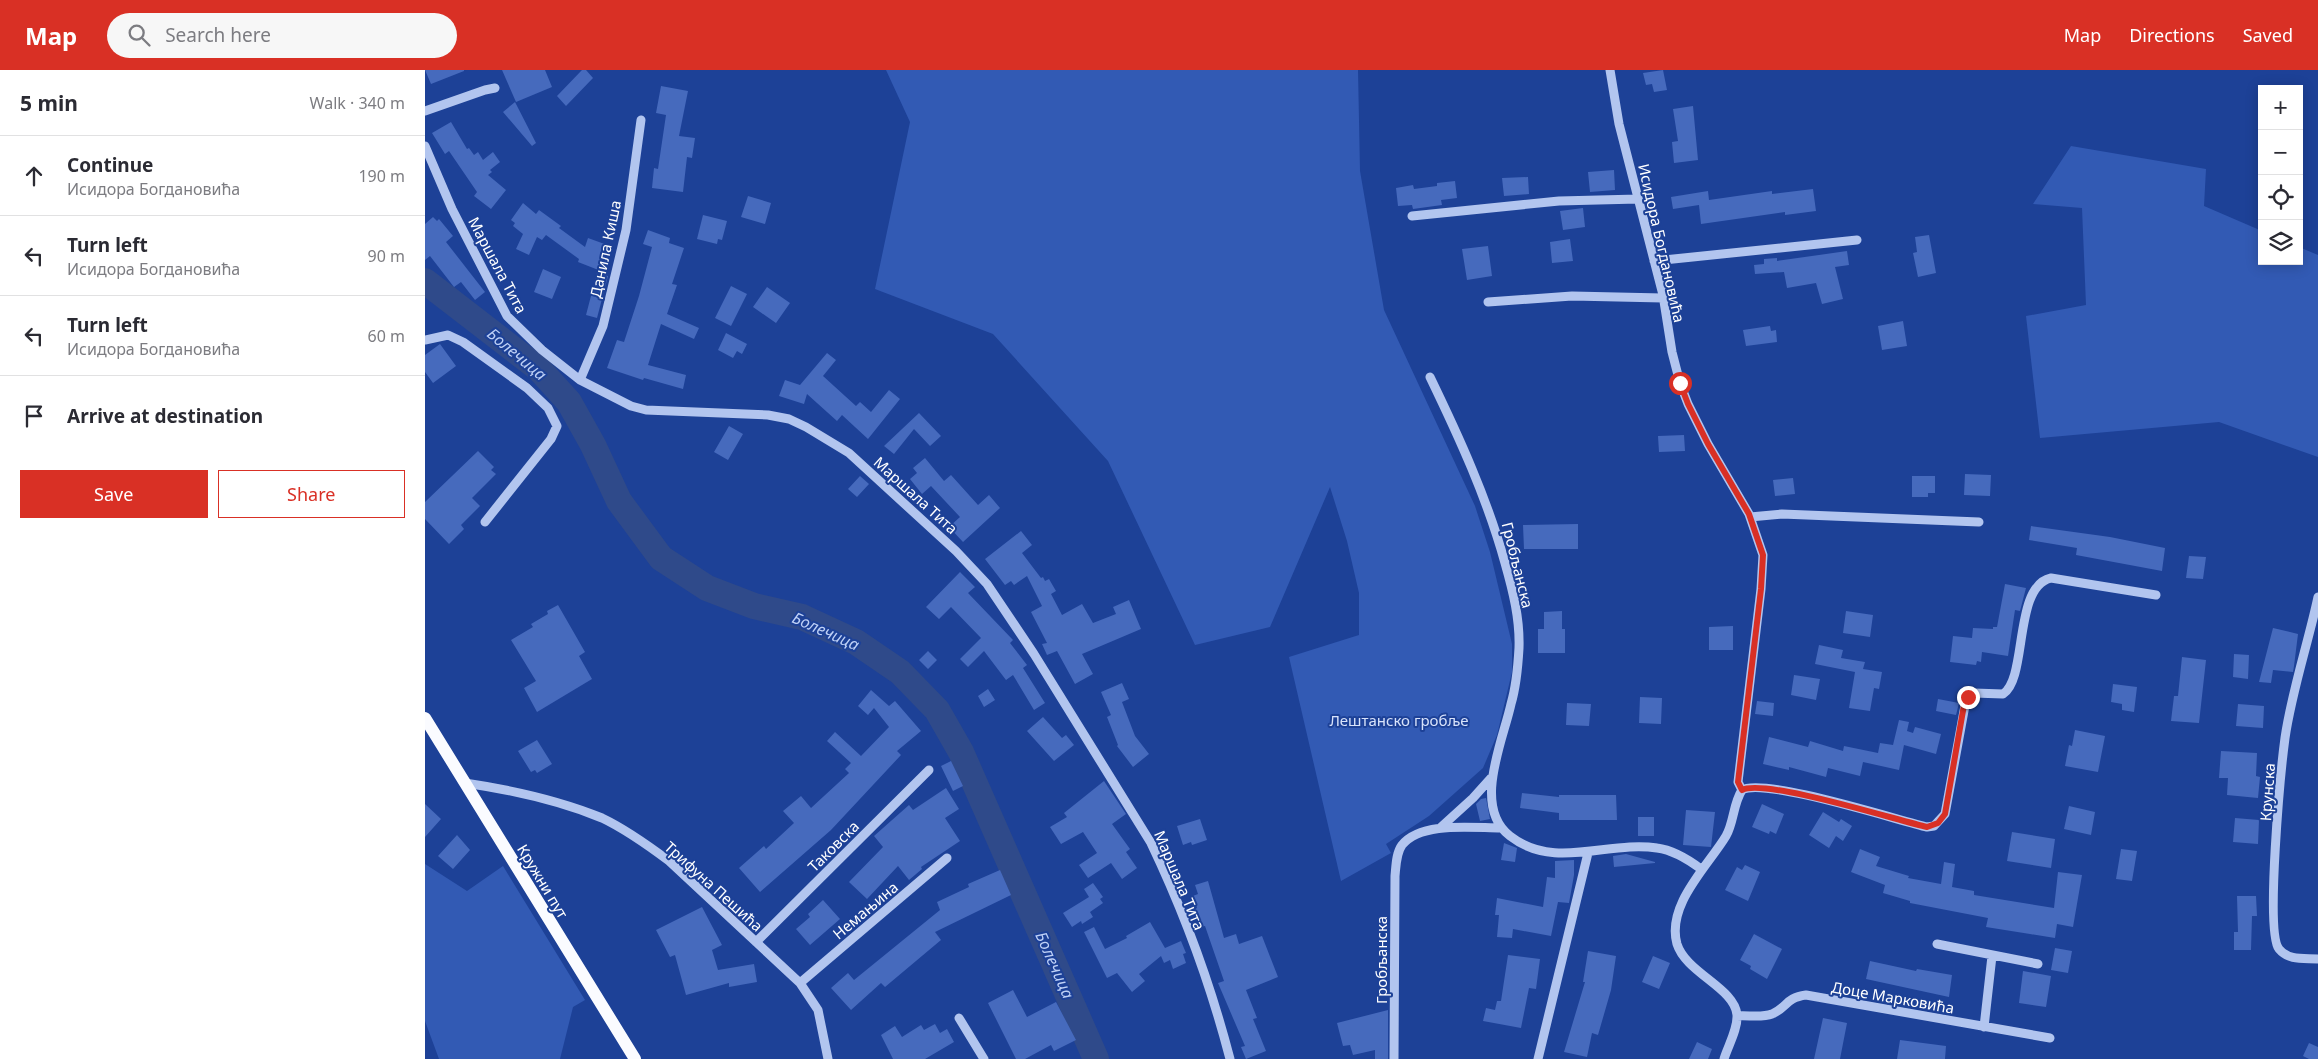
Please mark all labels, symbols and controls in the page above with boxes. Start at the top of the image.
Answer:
search box [107,13,457,58]
text: Map [25,19,77,52]
icon: search [125,21,153,49]
text: Search here [165,22,271,48]
text: Map [2064,23,2101,47]
text: Directions [2129,23,2215,47]
text: Saved [2243,23,2293,47]
map controls [2258,85,2303,265]
button: + [2258,85,2303,130]
text: 5 min [20,89,78,117]
text: Walk · 340 m [310,92,405,114]
button: − [2258,130,2303,175]
text: Continue [67,152,153,178]
icon: ahead [20,162,48,190]
street label: Исидора Богдановића [1634,162,1690,324]
text: 190 m [358,165,405,187]
button: locate [2258,175,2303,220]
text: Исидора Богдановића [67,178,240,200]
street label: Данила Киша [585,198,625,300]
street label: Маршала Тита [464,213,532,317]
button: layers [2258,220,2303,265]
text: Turn left [67,232,148,258]
icon: left [20,242,48,270]
text: 90 m [368,245,405,267]
text: Исидора Богдановића [67,258,240,280]
text: Turn left [67,312,148,338]
icon: left [20,322,48,350]
water label: Болечица [483,323,551,385]
text: 60 m [368,325,405,347]
text: Исидора Богдановића [67,338,240,360]
route start [1669,372,1692,395]
icon: arrive [20,402,48,430]
text: Arrive at destination [67,403,263,429]
street label: Маршала Тита [870,452,962,538]
button: Save [20,470,208,518]
button: Share [218,470,405,518]
street label: Гробљанска [1498,520,1538,610]
water label: Болечица [789,606,863,656]
route end [1957,686,1980,709]
park label: Лештанско гробље [1329,710,1469,730]
street label: Крунска [2255,762,2279,822]
street label: Таковска [803,816,863,876]
street label: Маршала Тита [1150,827,1210,933]
street label: Трифуна Пешића [661,837,767,935]
street label: Кружни пут [513,840,573,922]
street label: Немањина [828,877,902,943]
street label: Гробљанска [1371,916,1391,1004]
water label: Болечица [1030,928,1080,1002]
street label: Доце Марковића [1830,976,1956,1018]

